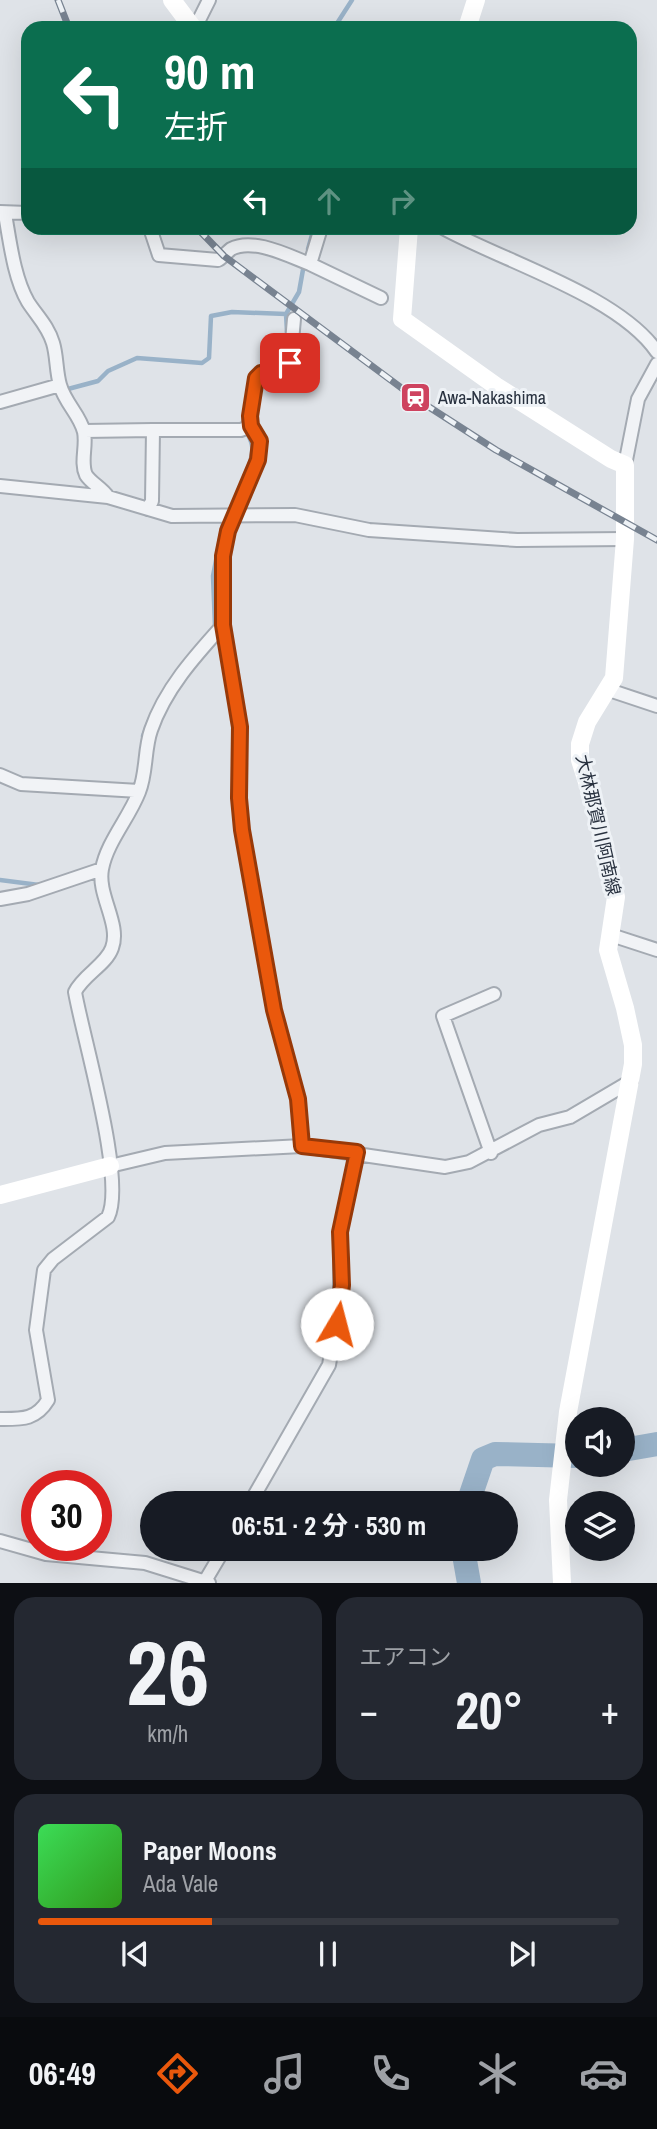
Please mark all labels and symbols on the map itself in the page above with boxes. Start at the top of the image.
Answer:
pin [260,333,320,393]
station icon: Awa-Nakashima [398,381,432,415]
place label: Awa-Nakashima [437,385,546,410]
street label: 大林那賀川阿南線 [570,752,627,898]
position arrow [300,1287,374,1361]
speed limit sign: 30 [21,1470,112,1561]

